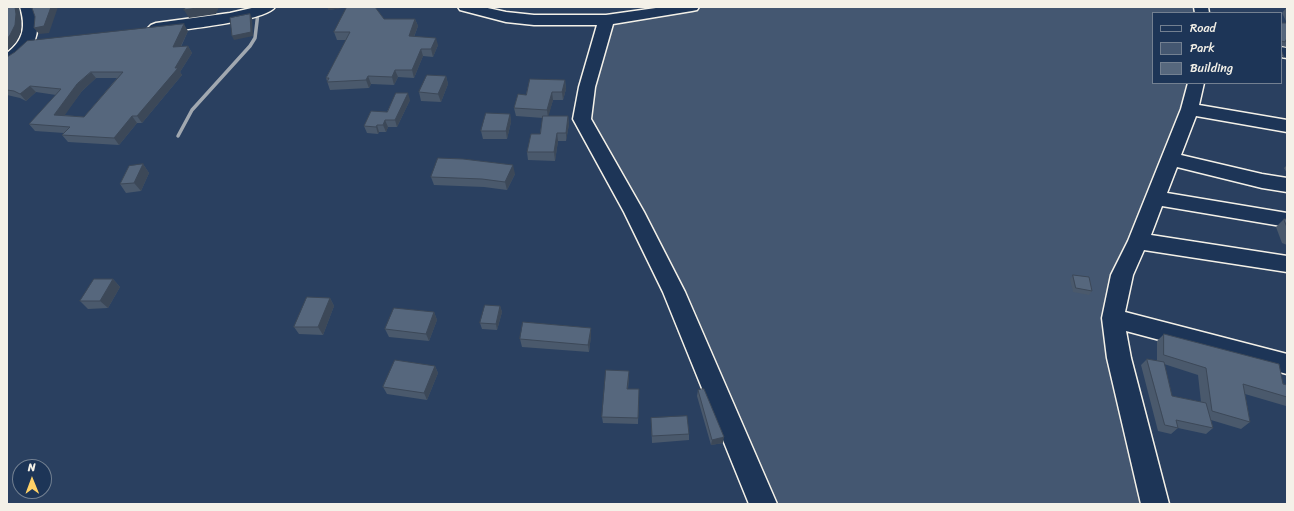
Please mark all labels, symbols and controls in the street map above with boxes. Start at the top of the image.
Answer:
legend [1152,12,1282,84]
text: Road [1190,17,1216,39]
text: Park [1190,37,1215,59]
text: Building [1190,57,1233,79]
text: N [28,458,36,477]
north arrow [12,459,52,499]

